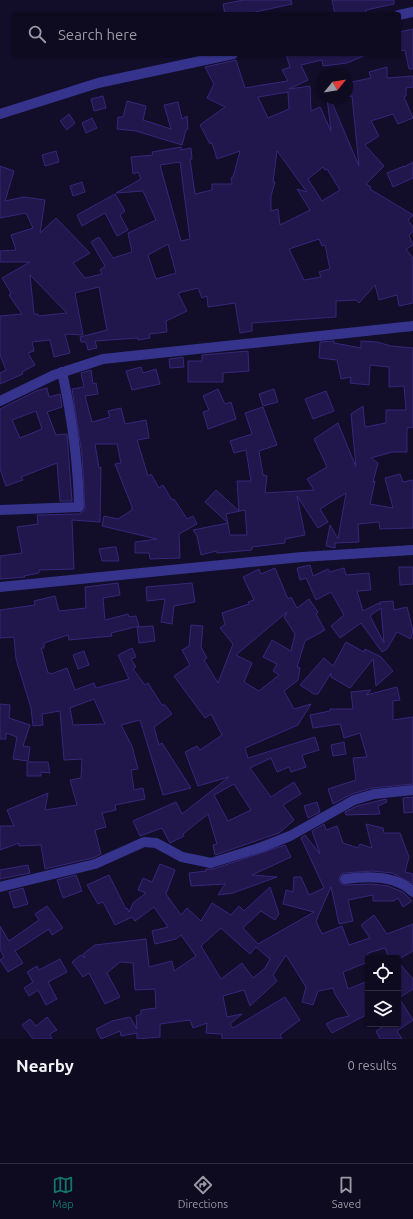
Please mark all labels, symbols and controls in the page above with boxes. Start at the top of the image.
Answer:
search box [12,12,401,56]
icon: search [26,23,48,45]
text: Search here [58,26,137,43]
north arrow [317,68,353,104]
map controls [365,955,401,1027]
button: locate [365,955,401,991]
button: layers [365,991,401,1027]
text: Nearby [16,1056,74,1075]
text: 0 results [347,1058,397,1072]
tab: Map [52,1174,74,1210]
tab: Directions [178,1174,228,1210]
tab: Saved [332,1174,361,1210]

